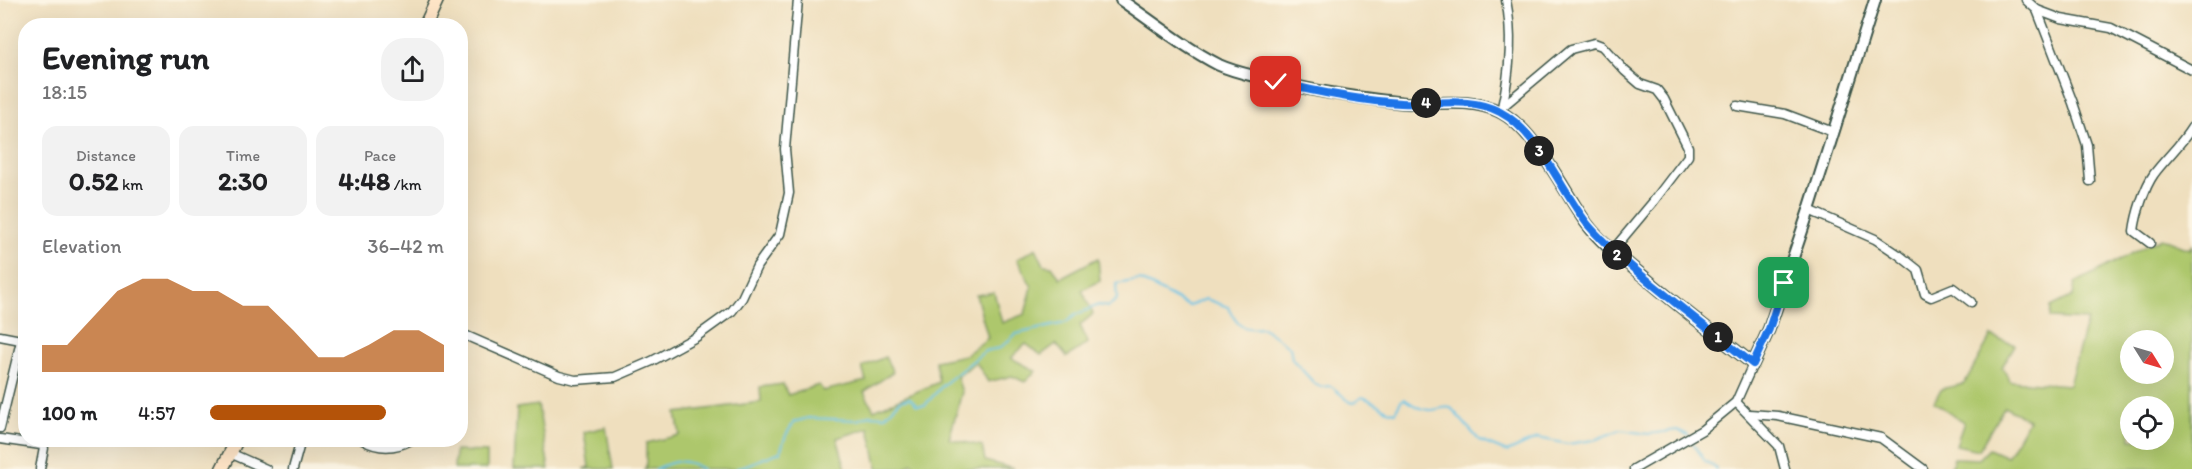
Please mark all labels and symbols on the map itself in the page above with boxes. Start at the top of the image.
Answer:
pin [1250,56,1301,107]
pin: 4 [1411,88,1441,118]
pin: 3 [1524,136,1554,166]
pin: 2 [1602,240,1632,270]
pin [1758,257,1809,308]
pin: 1 [1703,322,1733,352]
north arrow [2120,330,2174,384]

